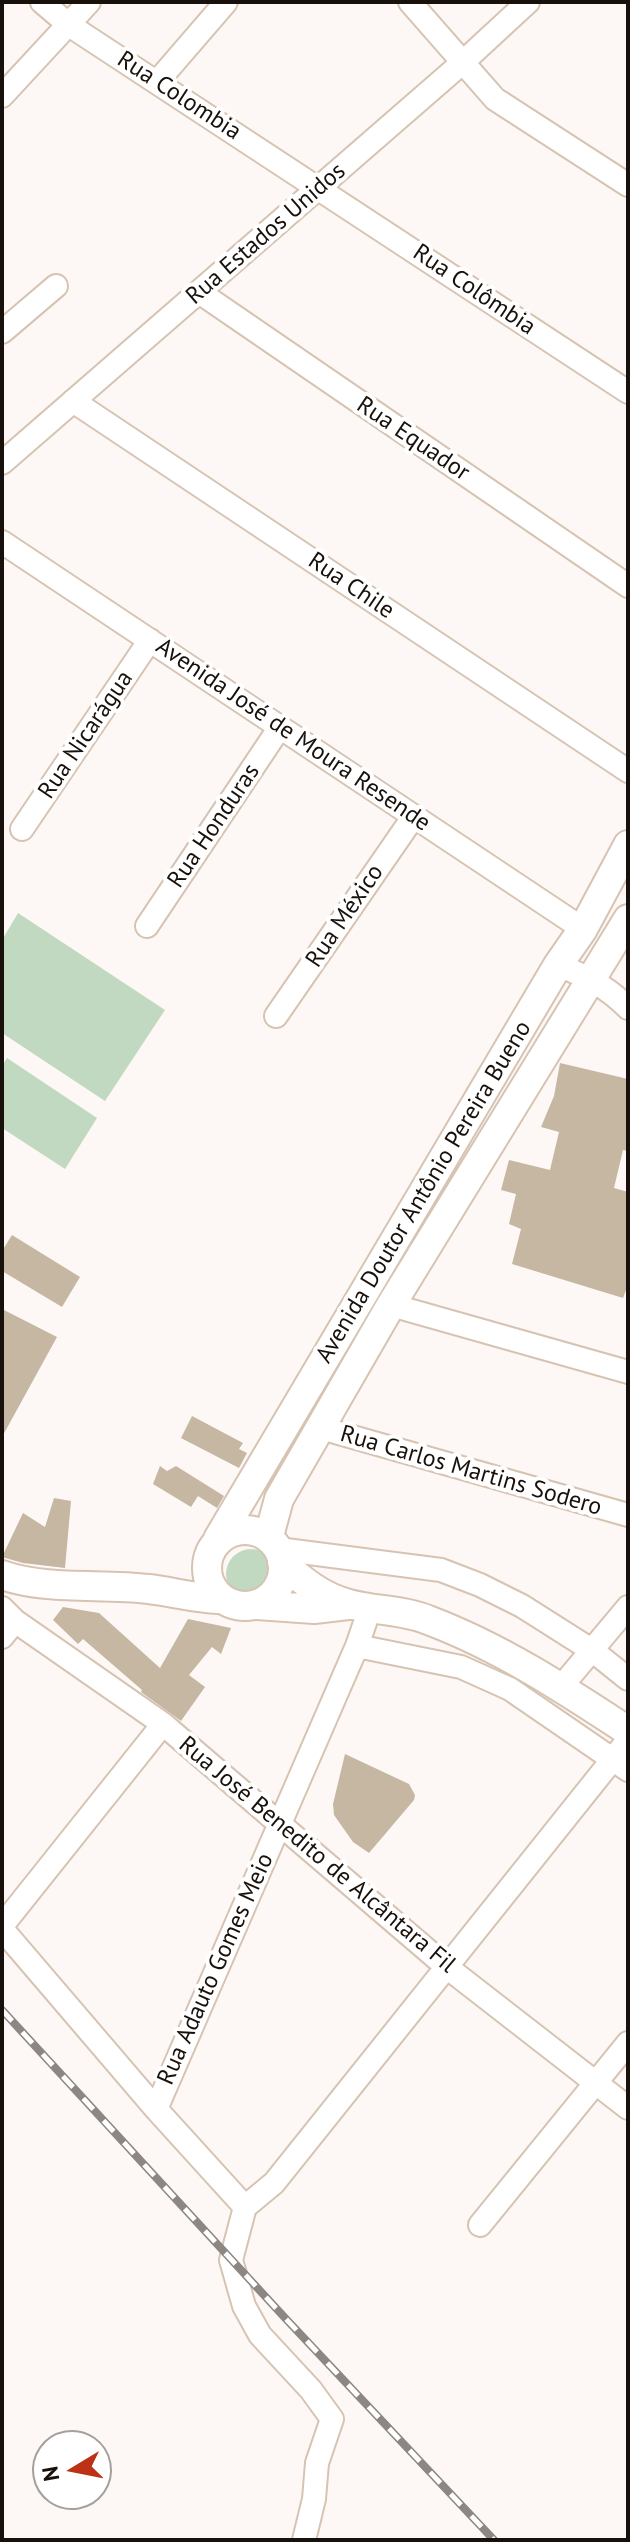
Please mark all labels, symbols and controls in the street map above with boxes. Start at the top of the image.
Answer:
street label: Rua Colombia [112,45,246,147]
street label: Rua Estados Unidos [180,157,352,311]
street label: Rua Colômbia [407,238,541,342]
street label: Rua Equador [351,391,475,487]
street label: Rua Chile [302,547,400,625]
street label: Avenida José de Moura Resende [150,632,436,838]
street label: Rua Nicarágua [33,665,139,805]
street label: Rua Honduras [162,758,266,894]
street label: Rua México [300,859,390,973]
street label: Avenida Doutor Antônio Pereira Bueno [310,1016,538,1368]
street label: Rua Carlos Martins Sodero [337,1420,605,1522]
street label: Rua José Benedito de Alcântara Fil [173,1731,461,1979]
street label: Rua Adauto Gomes Meio [152,1849,280,2089]
north arrow [32,2430,112,2510]
text: N [35,2464,65,2483]

